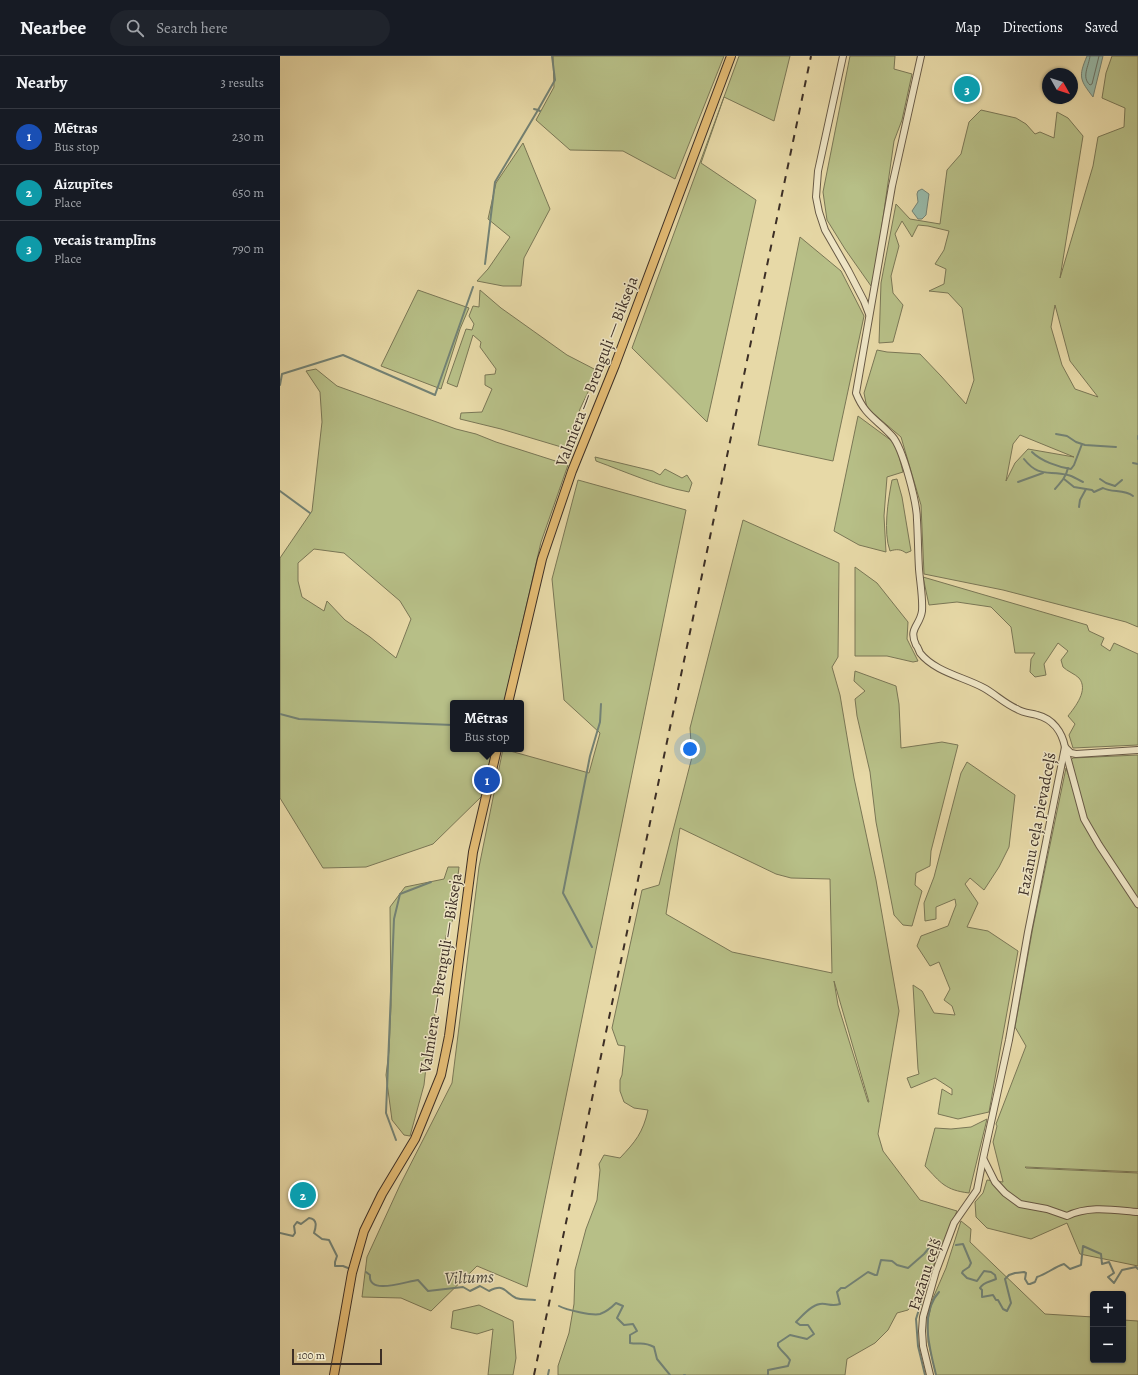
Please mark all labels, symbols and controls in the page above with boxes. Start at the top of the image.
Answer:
search box [110,10,390,46]
text: Nearbee [20,15,86,41]
icon: search [124,17,146,39]
text: Search here [156,18,228,38]
text: Map [955,18,981,37]
text: Directions [1003,18,1063,37]
text: Saved [1085,18,1118,37]
north arrow [1042,68,1078,104]
text: Nearby [16,71,67,94]
text: 3 results [220,74,264,91]
pin: 3 [954,74,980,104]
text: Mētras [54,118,98,138]
text: 1 [27,128,31,145]
text: 230 m [232,128,264,145]
text: Bus stop [54,138,99,155]
text: Aizupītes [54,174,113,194]
text: 2 [26,184,32,201]
text: 650 m [232,184,264,201]
text: Place [54,194,82,211]
text: vecais tramplīns [54,230,156,250]
text: 3 [26,240,32,257]
text: 790 m [232,240,264,257]
text: Place [54,250,82,267]
street label: Valmiera — Brenguļi — Bikseja [550,272,644,471]
popup [450,700,524,752]
text: Mētras [464,708,508,728]
text: Bus stop [464,728,510,745]
your location [680,739,700,759]
street label: Fazānu ceļa pievadceļš [1012,751,1062,898]
pin: 1 [474,765,500,795]
street label: Valmiera — Brenguļi — Bikseja [414,871,468,1076]
pin: 2 [290,1180,316,1210]
street label: Fazānu ceļš [903,1236,947,1313]
water label: Viltums [444,1265,494,1290]
map controls [1090,1291,1126,1363]
button: + [1090,1291,1126,1327]
button: − [1090,1327,1126,1363]
scale bar [292,1347,382,1366]
text: 100 m [298,1348,325,1363]

